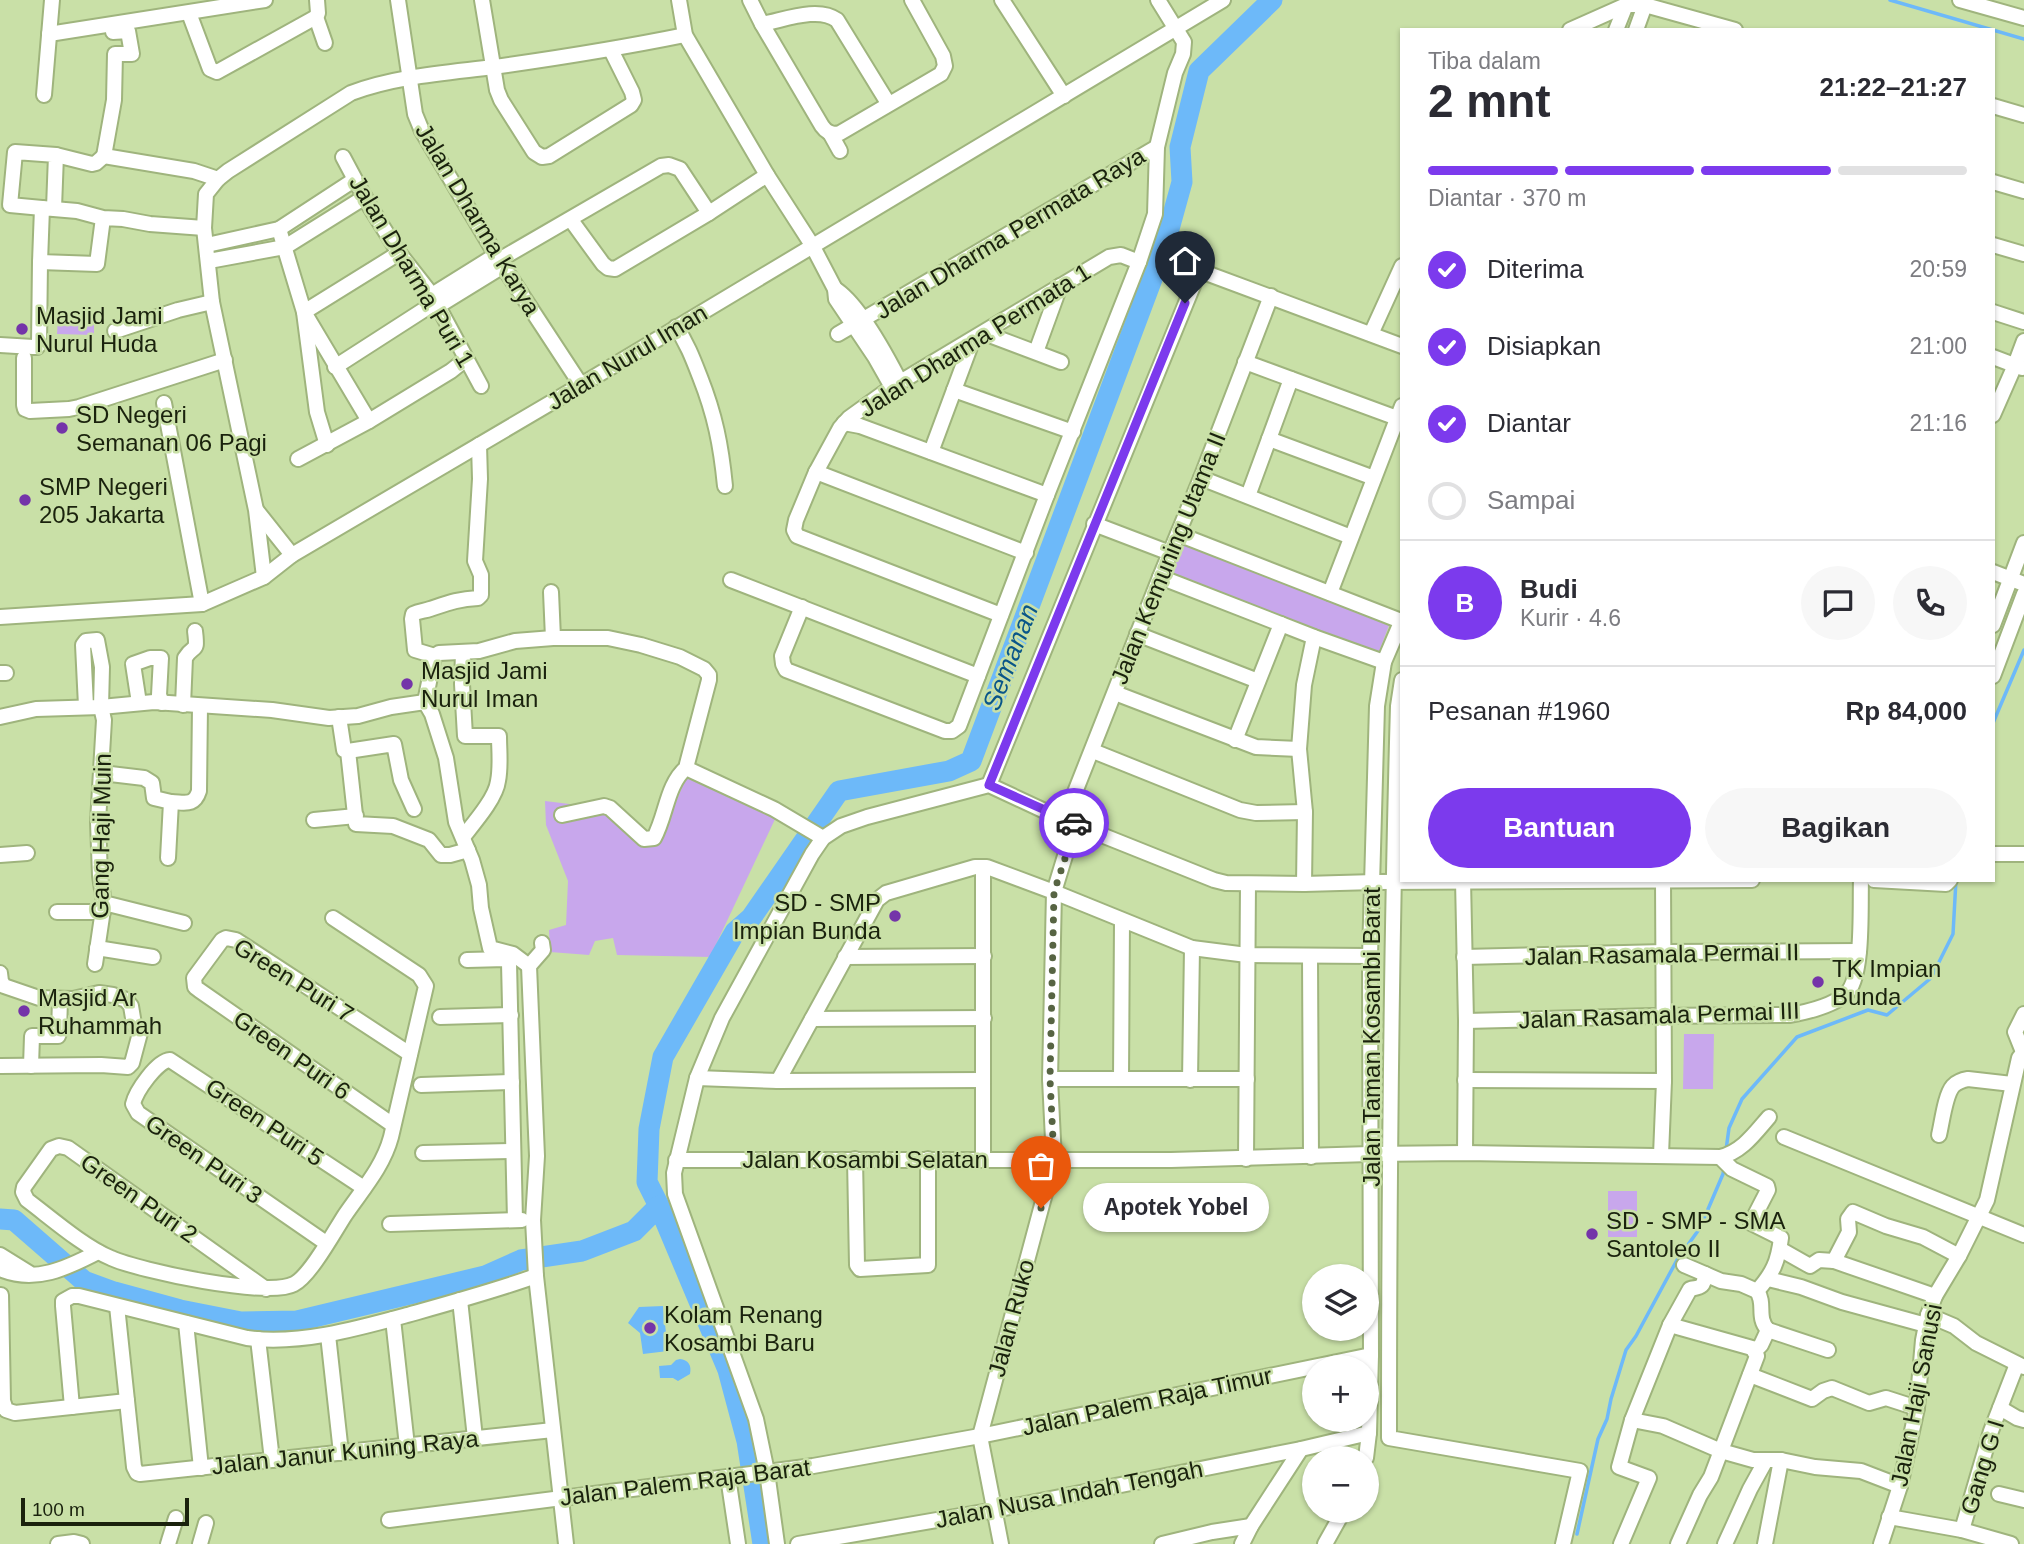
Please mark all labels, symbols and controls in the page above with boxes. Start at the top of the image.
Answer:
text: Tiba dalam [1428,48,1541,74]
text: 21:22–21:27 [1820,72,1967,102]
text: 2 mnt [1428,75,1551,127]
street label: Jalan Dharma Karya [410,118,546,320]
street label: Jalan Dharma Permata Raya [870,141,1150,324]
street label: Jalan Dharma Puri 1 [344,170,480,372]
text: Diantar · 370 m [1428,185,1587,211]
pin [1155,231,1215,303]
icon: home [1166,242,1204,280]
icon: check [1428,251,1466,289]
text: Diterima [1487,254,1584,284]
text: 20:59 [1909,256,1967,282]
street label: Jalan Dharma Permata 1 [855,258,1095,422]
street label: Jalan Nurul Iman [542,299,712,415]
place label: Masjid Jami Nurul Huda [36,302,163,357]
marker: Masjid Jami Nurul Huda [14,321,30,337]
icon: check [1428,328,1466,366]
text: Disiapkan [1487,331,1601,361]
text: 21:00 [1909,333,1967,359]
place label: SD Negeri Semanan 06 Pagi [76,401,267,456]
icon: check [1428,405,1466,443]
text: Diantar [1487,408,1571,438]
text: 21:16 [1909,410,1967,436]
marker: SD Negeri Semanan 06 Pagi [54,420,70,436]
street label: Jalan Kemuning Utama II [1105,428,1231,688]
place label: SMP Negeri 205 Jakarta [39,473,168,528]
text: Sampai [1487,485,1575,515]
marker: SMP Negeri 205 Jakarta [17,492,33,508]
button: chat [1801,566,1875,640]
button: phone [1893,566,1967,640]
text: Budi [1520,574,1578,604]
text: B [1456,588,1474,618]
water label: Semanan [976,600,1044,714]
text: Kurir · 4.6 [1520,605,1621,631]
place label: Masjid Jami Nurul Iman [421,657,548,712]
marker: Masjid Jami Nurul Iman [399,676,415,692]
text: Pesanan #1960 [1428,696,1610,726]
text: Rp 84,000 [1846,696,1967,726]
street label: Gang Haji Muin [86,753,116,919]
courier [1039,788,1109,858]
button: Bantuan [1428,788,1691,868]
button: Bagikan [1705,788,1967,868]
icon: car [1055,804,1093,842]
street label: Jalan Taman Kosambi Barat [1358,887,1385,1187]
place label: SD - SMP Impian Bunda [733,889,882,944]
marker: SD - SMP Impian Bunda [887,908,903,924]
street label: Green Puri 7 [229,932,359,1028]
street label: Jalan Rasamala Permai II [1524,938,1800,970]
place label: TK Impian Bunda [1832,955,1941,1010]
marker: TK Impian Bunda [1810,974,1826,990]
place label: Masjid Ar Ruhammah [38,984,162,1039]
street label: Jalan Rasamala Permai III [1518,997,1800,1033]
marker: Masjid Ar Ruhammah [16,1003,32,1019]
street label: Green Puri 6 [229,1005,355,1105]
street label: Green Puri 5 [201,1073,329,1171]
street label: Green Puri 3 [141,1109,267,1209]
pin [1011,1136,1071,1208]
street label: Jalan Kosambi Selatan [742,1146,988,1173]
icon: bag [1022,1147,1060,1185]
street label: Green Puri 2 [76,1148,202,1248]
callout: Apotek Yobel [1083,1184,1268,1232]
text: Apotek Yobel [1104,1194,1248,1220]
place label: SD - SMP - SMA Santoleo II [1606,1207,1786,1262]
marker: SD - SMP - SMA Santoleo II [1584,1226,1600,1242]
street label: Jalan Ruko [982,1257,1040,1379]
map controls [1302,1264,1379,1523]
button: layers [1302,1264,1379,1341]
place label: Kolam Renang Kosambi Baru [664,1301,823,1356]
street label: Jalan Haji Sanusi [1885,1301,1947,1489]
marker: Kolam Renang Kosambi Baru [642,1320,658,1336]
button: + [1302,1355,1379,1432]
street label: Jalan Palem Raja Timur [1020,1361,1274,1441]
street label: Gang G I [1955,1416,2009,1518]
street label: Jalan Janur Kuning Raya [210,1424,480,1479]
button: − [1302,1446,1379,1523]
street label: Jalan Palem Raja Barat [558,1453,812,1511]
street label: Jalan Nusa Indah Tengah [933,1455,1205,1533]
scale bar [21,1495,189,1527]
text: 100 m [32,1499,85,1520]

